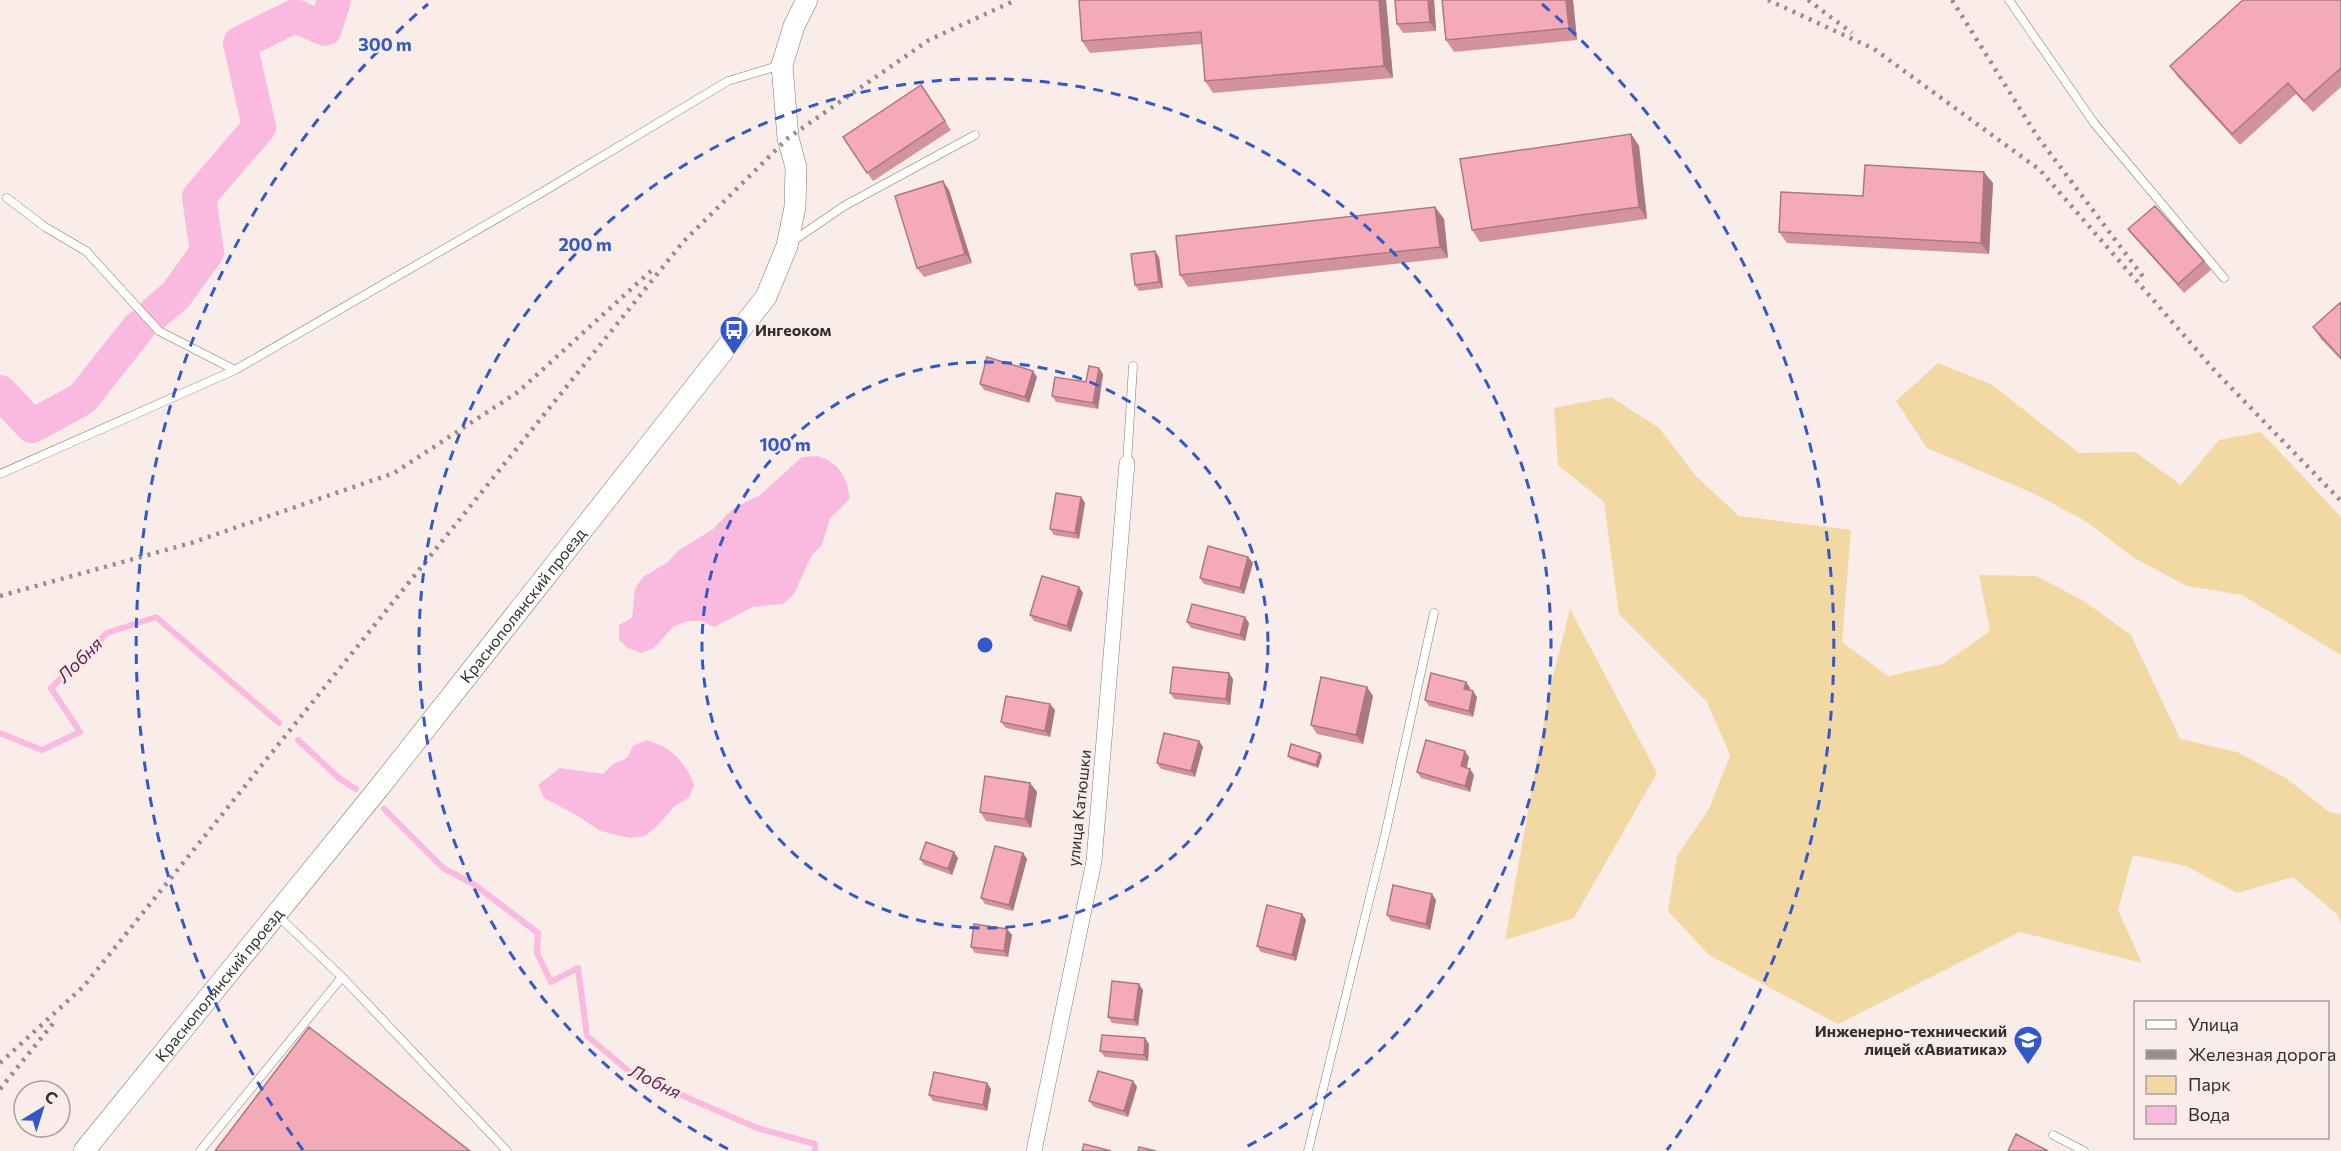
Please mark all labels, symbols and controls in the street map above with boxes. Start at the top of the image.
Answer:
text: 300 m [358,33,412,55]
text: 200 m [558,233,612,255]
bus stop icon: Ингеоком [718,314,750,356]
place label: Ингеоком [755,320,831,339]
text: 100 m [759,433,811,455]
street label: Краснополянский проезд [455,523,590,686]
water label: Лобня [51,632,107,687]
centre of rings [975,635,995,655]
street label: улица Катюшки [1063,749,1094,867]
street label: Краснополянский проезд [151,904,287,1065]
legend [2134,1001,2329,1139]
text: Улица [2188,1013,2239,1035]
place label: Инженерно-технический лицей «Авиатика» [1815,1021,2007,1058]
school or university icon: Инженерно-технический лицей «Авиатика» [2012,1024,2044,1066]
text: Железная дорога [2188,1043,2336,1065]
water label: Лобня [625,1059,685,1103]
text: Парк [2188,1073,2231,1095]
north arrow [12,1079,72,1139]
text: С [41,1086,62,1108]
text: Вода [2188,1103,2230,1125]

